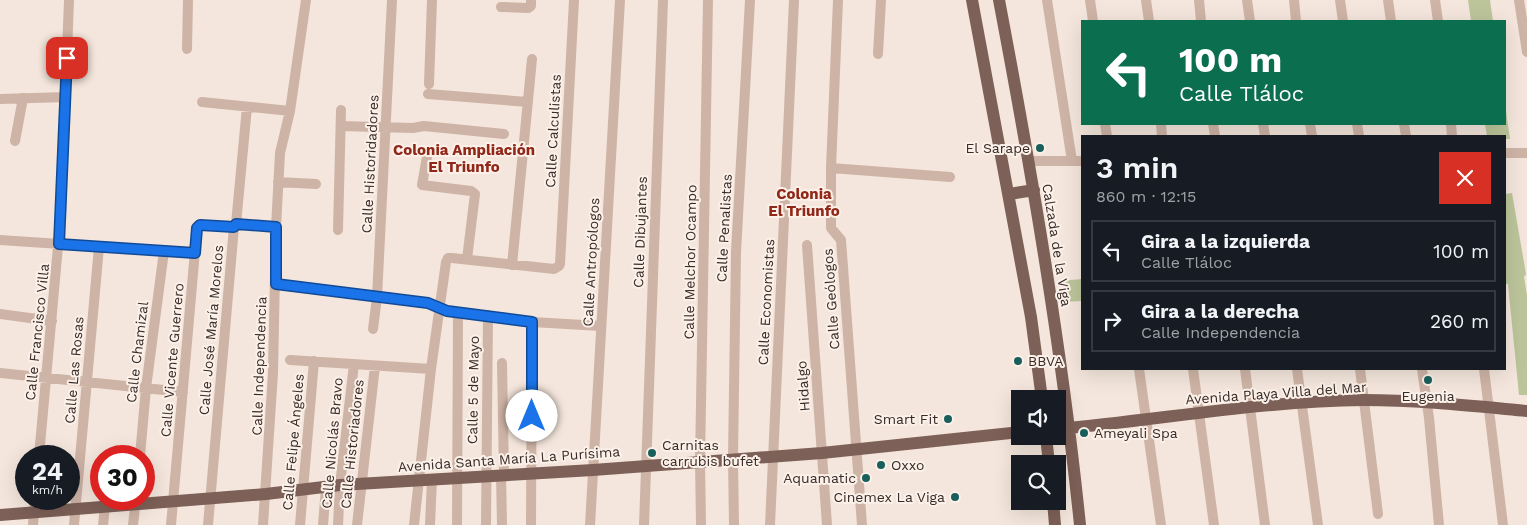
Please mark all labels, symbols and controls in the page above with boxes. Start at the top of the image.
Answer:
pin [46,37,88,79]
text: 100 m [1179,39,1282,81]
icon: left [1096,40,1161,105]
icon: arrive [53,44,81,72]
street label: Calle Calculistas [542,74,564,188]
text: Calle Tláloc [1179,81,1304,106]
street label: Calle Historidadores [358,94,382,234]
place label: El Sarape [965,140,1030,156]
district label: Colonia Ampliación El Triunfo [393,141,535,176]
marker: El Sarape [1034,142,1046,154]
text: 3 min [1096,150,1178,185]
button: close [1439,152,1491,204]
street label: Calle Penalistas [713,173,735,283]
street label: Calle Dibujantes [630,176,650,288]
street label: Calzada de la Viga [1039,182,1075,308]
street label: Calle Melchor Ocampo [681,184,699,340]
district label: Colonia El Triunfo [768,185,840,220]
text: 860 m · 12:15 [1096,187,1196,206]
street label: Calle Antropólogos [580,197,602,327]
text: Gira a la izquierda [1141,230,1310,253]
icon: left [1098,237,1126,265]
street label: Calle Economistas [755,238,777,366]
text: 100 m [1433,240,1489,263]
street label: Calle José María Morelos [196,244,226,416]
street label: Calle Geólogos [819,248,843,350]
text: Calle Tláloc [1141,253,1232,272]
street label: Calle Francisco Villa [22,263,52,401]
street label: Calle Vicente Guerrero [157,282,187,438]
street label: Calle Independencia [249,296,269,436]
street label: Calle Chamizal [123,300,151,404]
text: Gira a la derecha [1141,300,1299,323]
icon: right [1098,307,1126,335]
text: 260 m [1430,310,1489,333]
street label: Calle Las Rosas [61,316,87,424]
text: Calle Independencia [1141,323,1300,342]
street label: Calle 5 de Mayo [464,336,482,444]
place label: BBVA [1028,353,1064,369]
marker: BBVA [1012,355,1024,367]
street label: Hidalgo [793,360,813,412]
street label: Calle Felipe Ángeles [279,373,307,511]
marker: Eugenia [1422,374,1434,386]
street label: Calle Nicolás Bravo [318,377,346,509]
street label: Calle Historiadores [337,378,367,510]
street label: Avenida Playa Villa del Mar [1185,379,1367,407]
place label: Eugenia [1401,388,1455,404]
position arrow [505,389,557,441]
map controls [1011,390,1066,510]
button: sound [1011,390,1066,445]
place label: Smart Fit [874,411,938,427]
marker: Smart Fit [942,413,954,425]
place label: Ameyali Spa [1094,425,1178,441]
marker: Ameyali Spa [1078,427,1090,439]
place label: Carnitas carrubis bufet [662,437,759,469]
street label: Avenida Santa María La Purísima [397,443,621,475]
speed limit sign: 30 [90,445,155,510]
marker: Carnitas carrubis bufet [646,447,658,459]
button: search [1011,455,1066,510]
text: 24 [32,457,63,486]
place label: Oxxo [891,457,924,473]
marker: Oxxo [875,459,887,471]
place label: Aquamatic [783,470,856,486]
marker: Aquamatic [860,472,872,484]
text: km/h [32,483,63,497]
place label: Cinemex La Viga [833,489,945,505]
marker: Cinemex La Viga [949,491,961,503]

